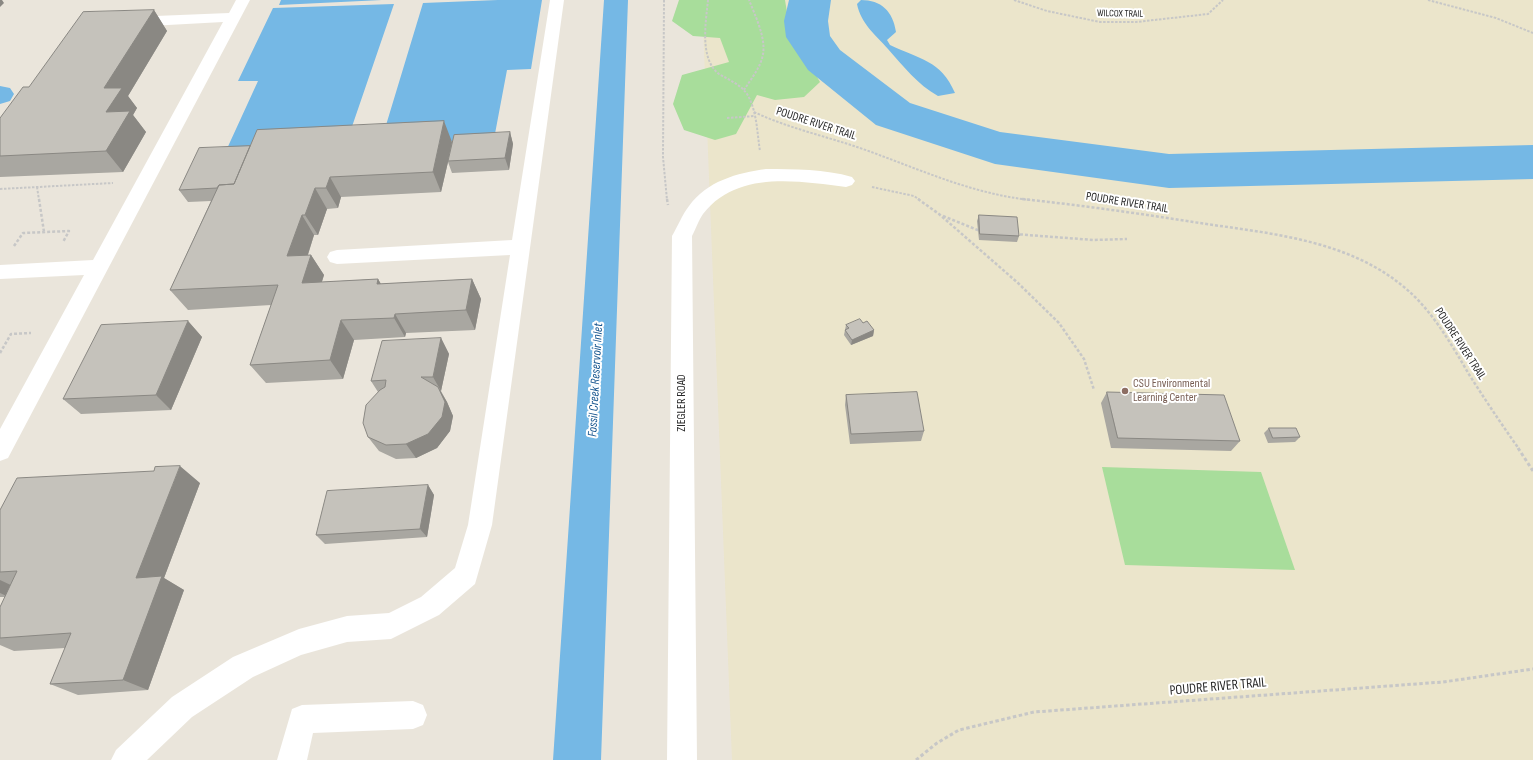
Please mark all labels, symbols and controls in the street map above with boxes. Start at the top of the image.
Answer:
street label: WILCOX TRAIL [1097,8,1143,20]
street label: POUDRE RIVER TRAIL [774,104,858,144]
street label: POUDRE RIVER TRAIL [1085,189,1169,217]
street label: POUDRE RIVER TRAIL [1431,305,1489,383]
water label: Fossil Creek Reservoir Inlet [585,323,607,437]
street label: ZIEGLER ROAD [675,374,689,432]
place label: CSU Environmental Learning Center [1133,377,1210,405]
marker: CSU Environmental Learning Center [1120,386,1130,396]
street label: POUDRE RIVER TRAIL [1169,674,1267,700]

